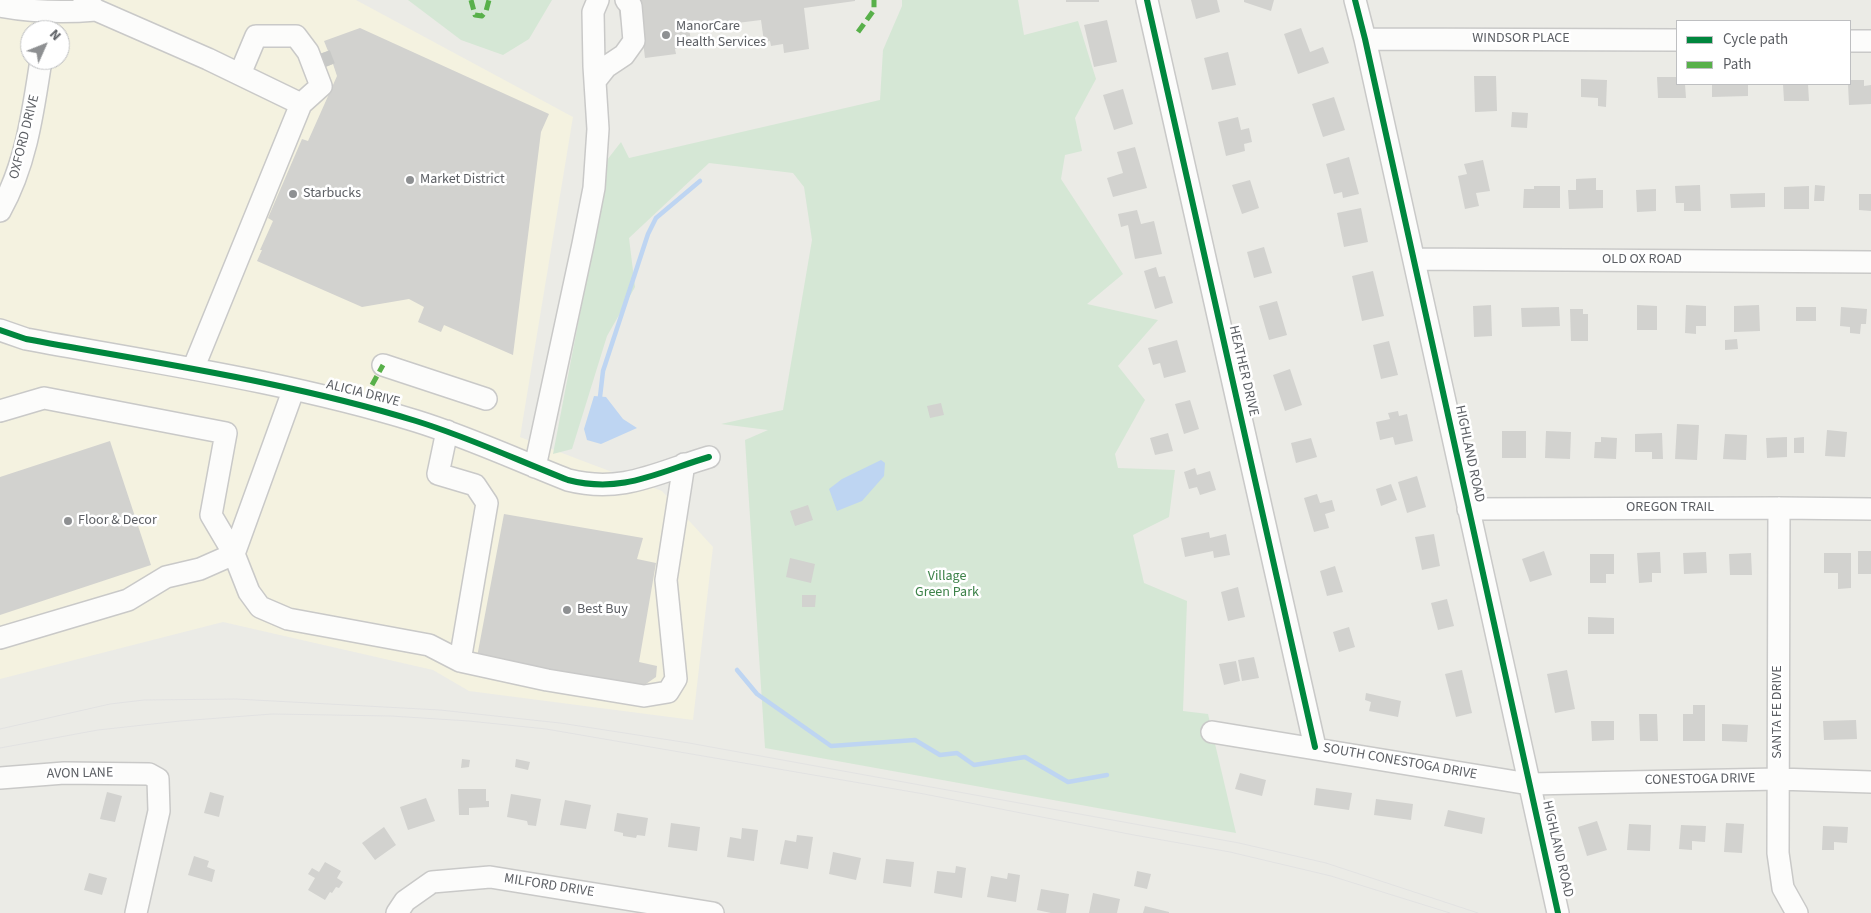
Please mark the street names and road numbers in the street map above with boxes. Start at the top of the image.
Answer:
street label: WINDSOR PLACE [1472,31,1570,47]
street label: OXFORD DRIVE [6,93,44,181]
street label: OLD OX ROAD [1602,252,1682,268]
street label: HEATHER DRIVE [1224,324,1262,418]
street label: ALICIA DRIVE [325,377,401,411]
street label: HIGHLAND ROAD [1451,404,1487,504]
street label: OREGON TRAIL [1626,500,1714,516]
street label: SANTA FE DRIVE [1770,665,1786,759]
street label: SOUTH CONESTOGA DRIVE [1322,740,1478,784]
street label: AVON LANE [47,765,113,783]
street label: CONESTOGA DRIVE [1644,771,1756,789]
street label: HIGHLAND ROAD [1538,799,1576,899]
street label: MILFORD DRIVE [503,871,595,901]

